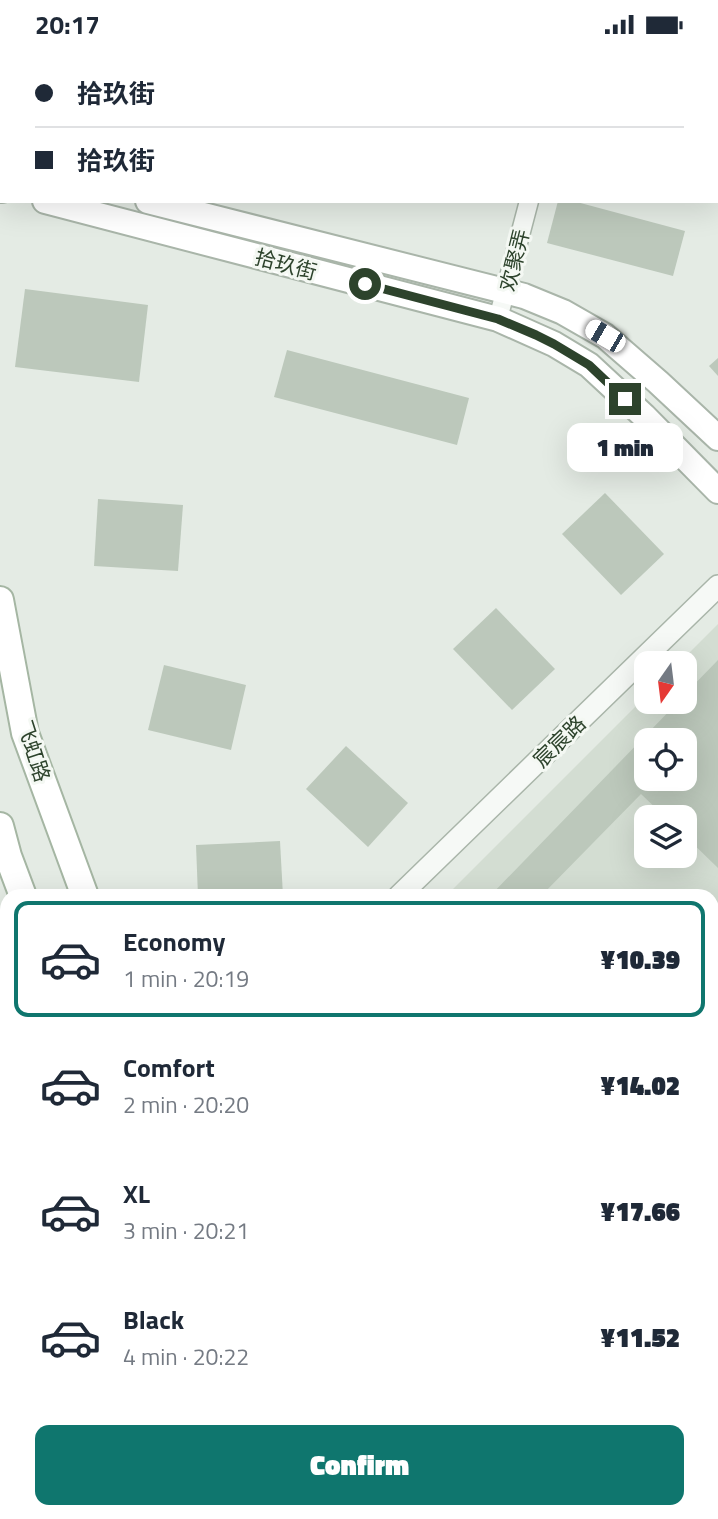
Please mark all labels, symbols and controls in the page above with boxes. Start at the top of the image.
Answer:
text: 20:17 [35,5,100,44]
text: 拾玖街 [77,74,155,113]
text: 拾玖街 [77,141,155,180]
street label: 欢聚弄 [491,226,537,294]
street label: 拾玖街 [251,240,321,288]
route start [349,268,381,300]
car [582,316,629,356]
route end [609,383,641,415]
callout: 1 min [567,423,683,473]
text: 1 min [596,430,654,465]
north arrow [634,651,696,714]
map controls [634,651,697,868]
street label: 宸宸路 [525,708,593,774]
street label: 飞虹路 [9,716,59,786]
button: locate [634,728,697,791]
button: layers [634,805,697,868]
text: Economy [123,922,225,961]
icon: car [39,928,102,991]
text: ¥10.39 [600,940,680,979]
text: 1 min · 20:19 [123,961,249,996]
text: Comfort [123,1048,215,1087]
icon: car [39,1054,102,1117]
text: ¥14.02 [600,1066,680,1105]
text: 2 min · 20:20 [123,1087,249,1122]
text: XL [123,1174,150,1213]
icon: car [39,1180,102,1243]
text: ¥17.66 [600,1192,680,1231]
text: 3 min · 20:21 [123,1213,249,1248]
text: Black [123,1300,184,1339]
icon: car [39,1306,102,1369]
text: ¥11.52 [600,1318,680,1357]
text: 4 min · 20:22 [123,1339,249,1374]
button: Confirm [35,1425,684,1505]

